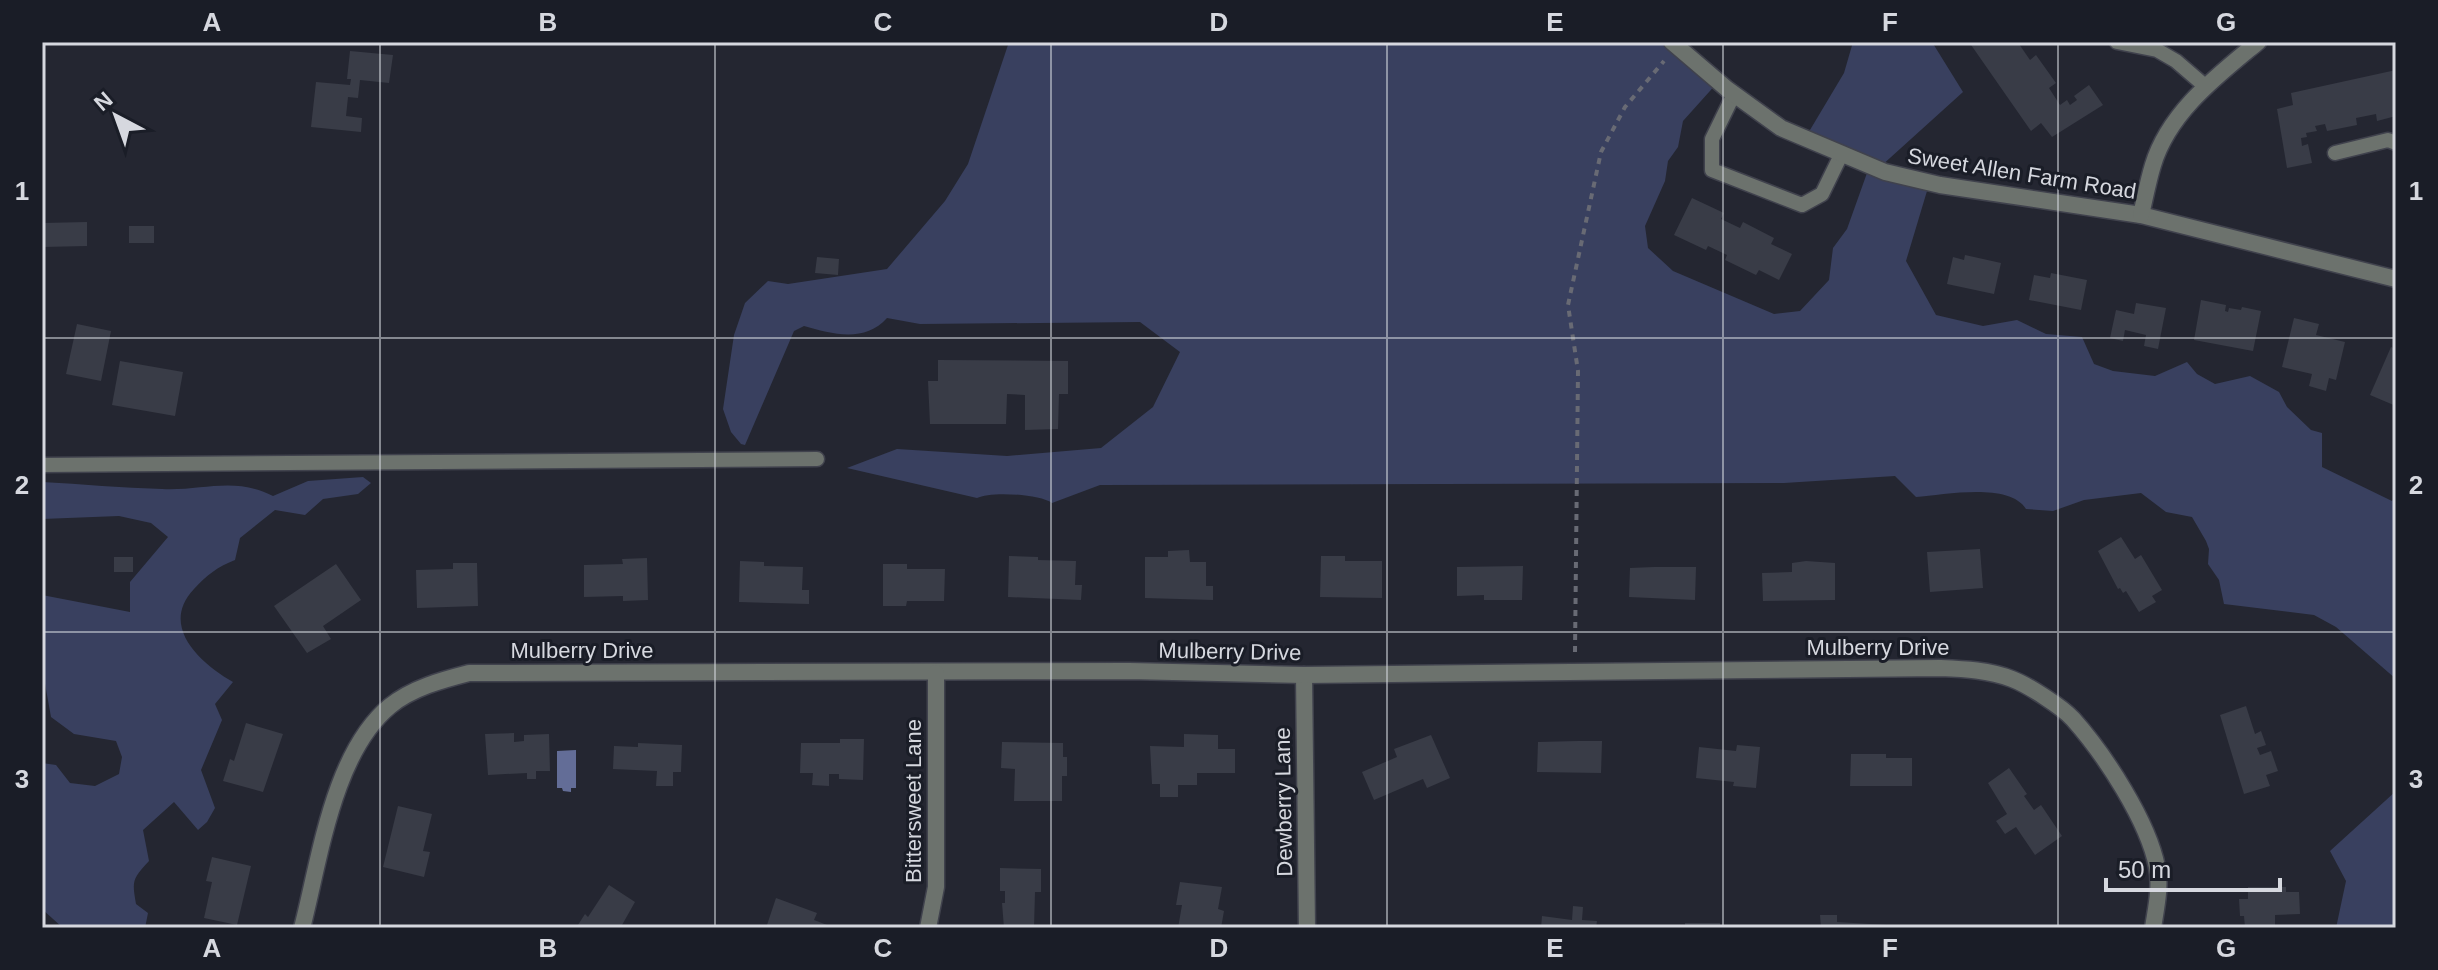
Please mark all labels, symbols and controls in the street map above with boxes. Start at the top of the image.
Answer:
text: A [203,7,222,37]
text: B [539,7,557,37]
text: C [874,7,893,37]
text: D [1210,7,1228,37]
text: E [1546,7,1564,37]
text: F [1882,7,1898,37]
text: G [2216,7,2236,37]
north arrow [76,76,156,156]
text: N [89,87,117,116]
street label: Sweet Allen Farm Road [1906,143,2138,204]
text: 1 [15,176,29,206]
text: 1 [2409,176,2423,206]
text: 2 [15,470,29,500]
text: 2 [2409,470,2423,500]
street label: Mulberry Drive [1806,635,1950,660]
street label: Mulberry Drive [510,638,654,663]
street label: Mulberry Drive [1158,638,1302,665]
street label: Bittersweet Lane [901,719,926,883]
street label: Dewberry Lane [1270,727,1297,877]
text: 3 [15,764,29,794]
text: 3 [2409,764,2423,794]
scale bar [2106,842,2280,892]
text: 50 m [2118,856,2171,883]
text: A [203,933,222,963]
text: B [539,933,557,963]
text: C [874,933,893,963]
text: D [1210,933,1228,963]
text: E [1546,933,1564,963]
text: F [1882,933,1898,963]
text: G [2216,933,2236,963]

